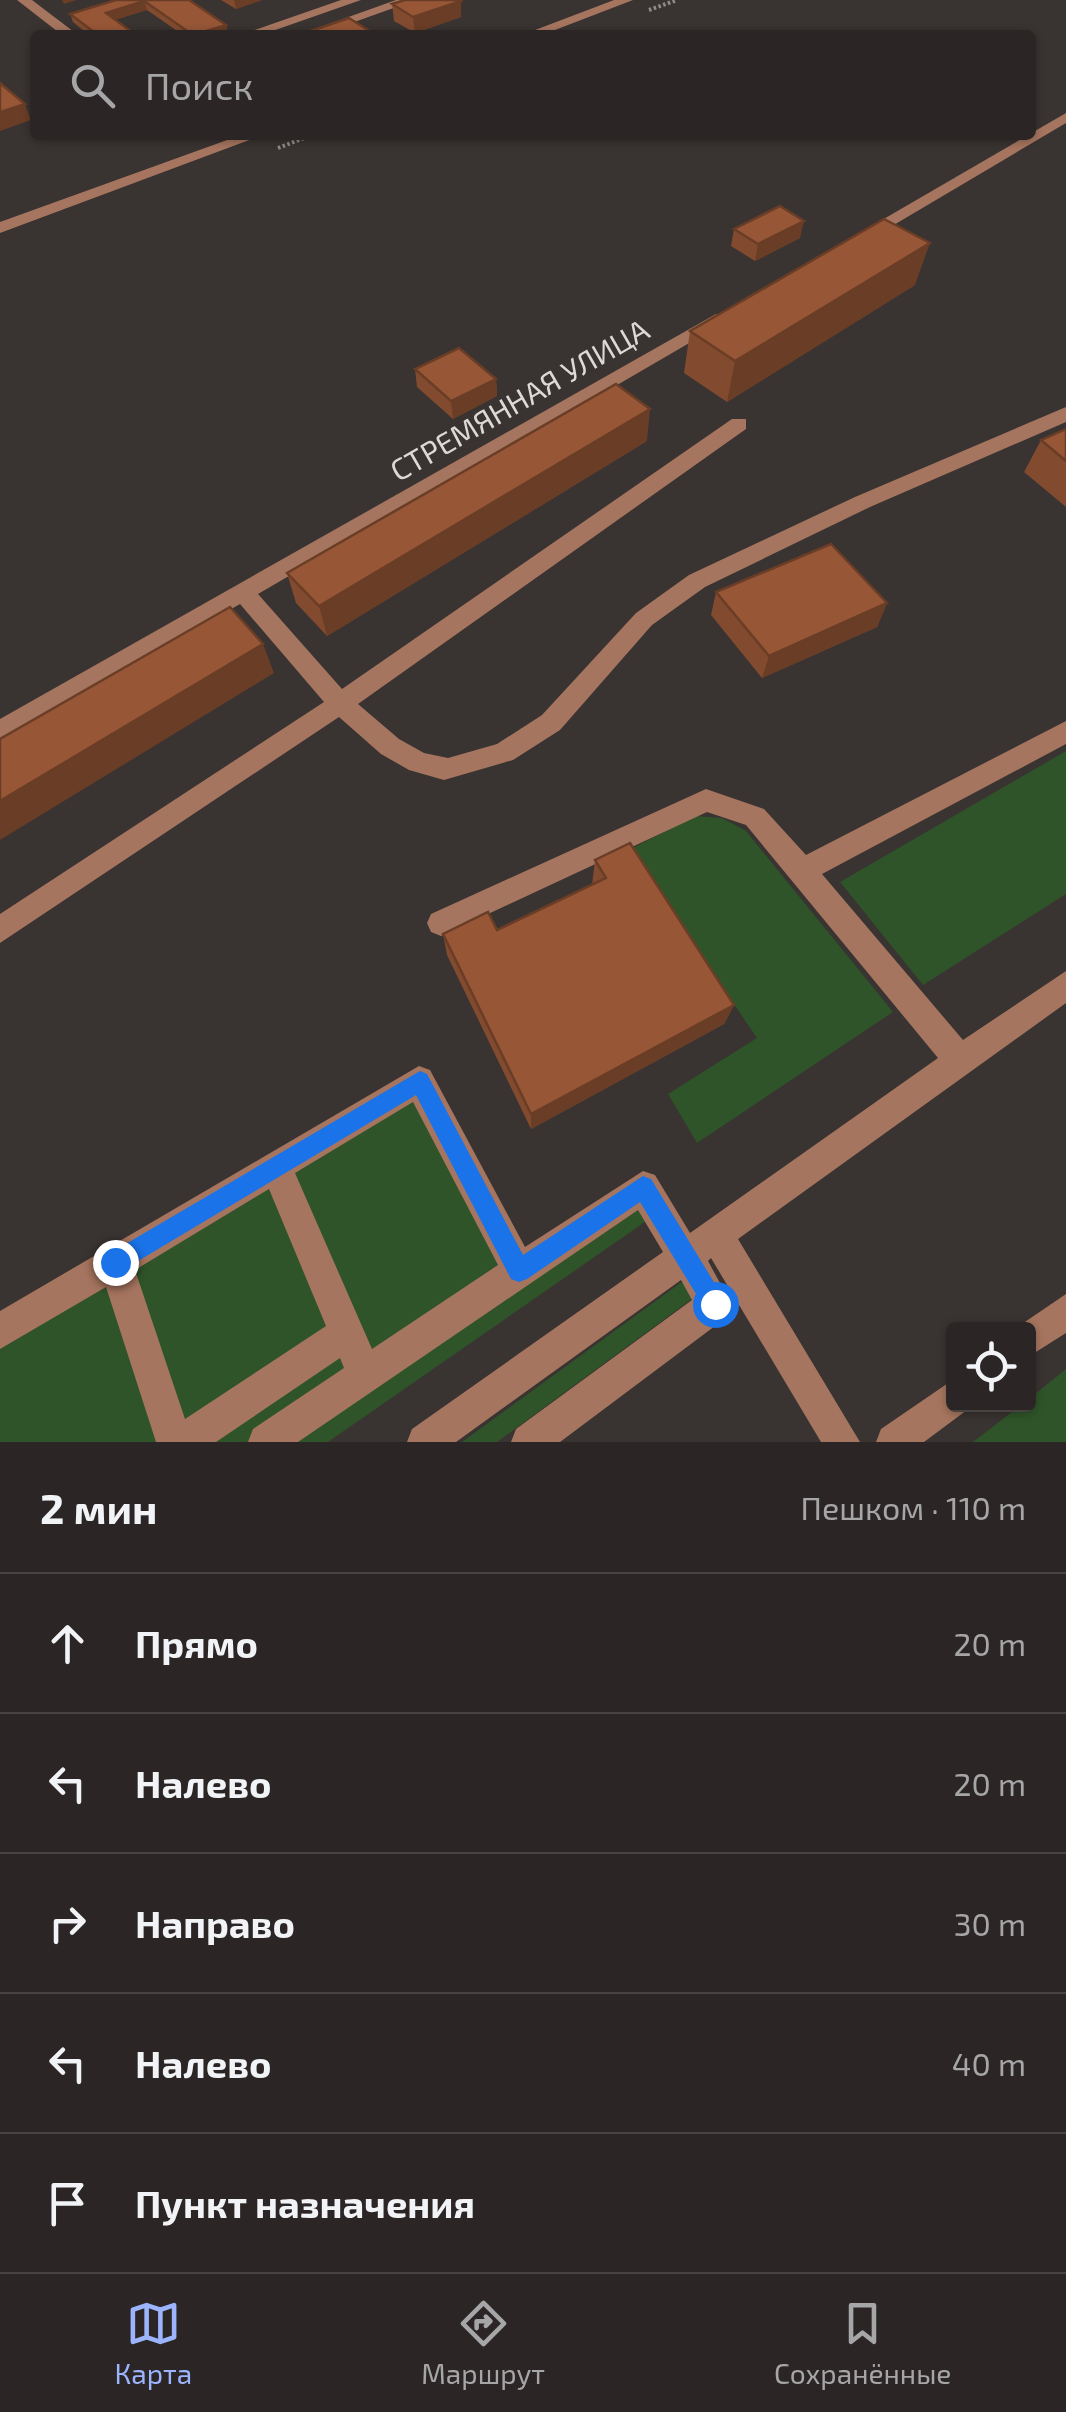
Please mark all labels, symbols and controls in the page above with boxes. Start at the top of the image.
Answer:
search box [30,30,1036,140]
icon: search [65,58,120,113]
text: Поиск [145,62,254,108]
street label: СТРЕМЯННАЯ УЛИЦА [383,310,655,488]
route end [93,1240,139,1286]
route start [693,1282,739,1328]
map controls [946,1322,1036,1412]
button: locate [946,1322,1036,1412]
text: 2 мин [40,1482,157,1532]
text: Пешком · 110 m [801,1488,1026,1526]
icon: ahead [40,1616,95,1671]
text: Прямо [135,1620,258,1666]
text: 20 m [954,1624,1026,1662]
icon: left [40,1756,95,1811]
text: Налево [135,1760,271,1806]
text: 20 m [954,1764,1026,1802]
icon: right [40,1896,95,1951]
text: Направо [135,1900,295,1946]
text: 30 m [954,1904,1026,1942]
icon: left [40,2036,95,2091]
text: Налево [135,2040,271,2086]
text: 40 m [952,2044,1026,2082]
icon: arrive [40,2176,95,2231]
text: Пункт назначения [135,2180,475,2226]
tab: Карта [115,2296,192,2390]
tab: Маршрут [421,2296,545,2390]
tab: Сохранённые [774,2296,951,2390]

